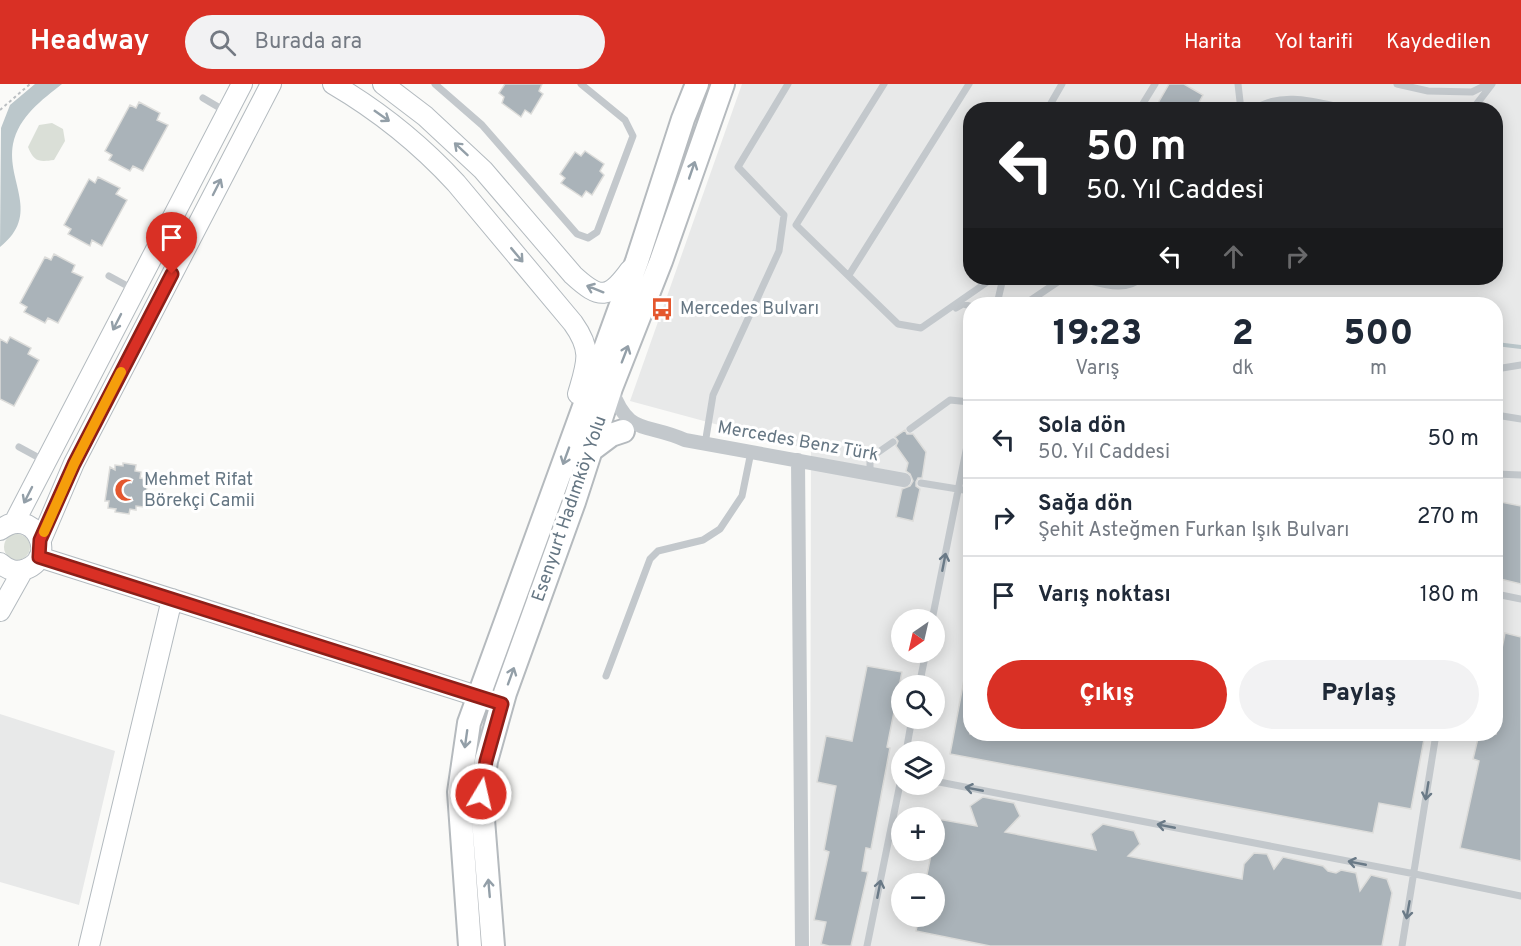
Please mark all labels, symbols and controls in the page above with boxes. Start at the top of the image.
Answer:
search box [185,15,605,69]
text: Headway [30,24,149,60]
icon: search [206,26,239,59]
text: Burada ara [254,29,362,56]
text: Harita [1184,29,1242,56]
text: Yol tarifi [1275,29,1353,56]
text: Kaydedilen [1386,29,1491,56]
one-way arrow [373,110,390,122]
text: 50 m [1086,122,1187,175]
icon: left [987,126,1065,204]
one-way arrow [453,142,468,157]
one-way arrow [687,161,698,180]
text: 50. Yıl Caddesi [1086,174,1264,208]
one-way arrow [212,179,223,197]
pin [146,212,197,274]
icon: arrive [155,221,188,254]
icon: left [1154,240,1187,273]
icon: ahead [1217,240,1250,273]
icon: right [1280,240,1313,273]
one-way arrow [510,247,524,262]
one-way arrow [586,283,604,294]
bus stop icon: Mercedes Bulvarı [649,296,675,322]
place label: Mercedes Bulvarı [680,298,819,321]
one-way arrow [111,312,123,330]
text: 19:23 [1053,312,1142,358]
text: 2 [1232,312,1254,358]
text: 500 [1344,312,1413,358]
one-way arrow [620,345,631,363]
text: Varış [1075,356,1120,382]
text: dk [1232,356,1254,382]
text: m [1370,356,1387,382]
street label: Esenyurt Hadımköy Yolu [527,413,613,605]
text: Sola dön [1038,413,1126,440]
street label: Mercedes Benz Türk [716,416,880,468]
icon: left [987,423,1020,456]
text: 50 m [1427,426,1479,453]
text: 50. Yıl Caddesi [1038,440,1170,466]
one-way arrow [560,446,571,465]
place label: Mehmet Rifat Börekçi Camii [144,469,255,513]
mosque icon: Mehmet Rifat Börekçi Camii [113,477,139,503]
one-way arrow [21,485,33,503]
text: Sağa dön [1038,491,1133,518]
icon: right [987,501,1020,534]
text: 270 m [1417,504,1479,531]
text: Şehit Asteğmen Furkan Işık Bulvarı [1038,518,1349,544]
one-way arrow [939,553,950,572]
icon: arrive [987,579,1020,612]
text: Varış noktası [1038,582,1171,609]
text: 180 m [1420,582,1479,609]
north arrow [891,609,945,663]
map controls [891,609,945,927]
button: Çıkış [987,660,1227,729]
button: Paylaş [1239,660,1479,729]
one-way arrow [507,667,518,686]
button: search [891,675,945,729]
one-way arrow [461,728,472,748]
button: layers [891,741,945,795]
position arrow [449,762,513,826]
one-way arrow [1422,781,1433,801]
one-way arrow [965,783,985,794]
button: + [891,807,945,861]
one-way arrow [1156,820,1176,831]
one-way arrow [1348,857,1367,868]
button: − [891,873,945,927]
one-way arrow [484,878,495,898]
one-way arrow [873,879,885,898]
one-way arrow [1402,899,1413,919]

